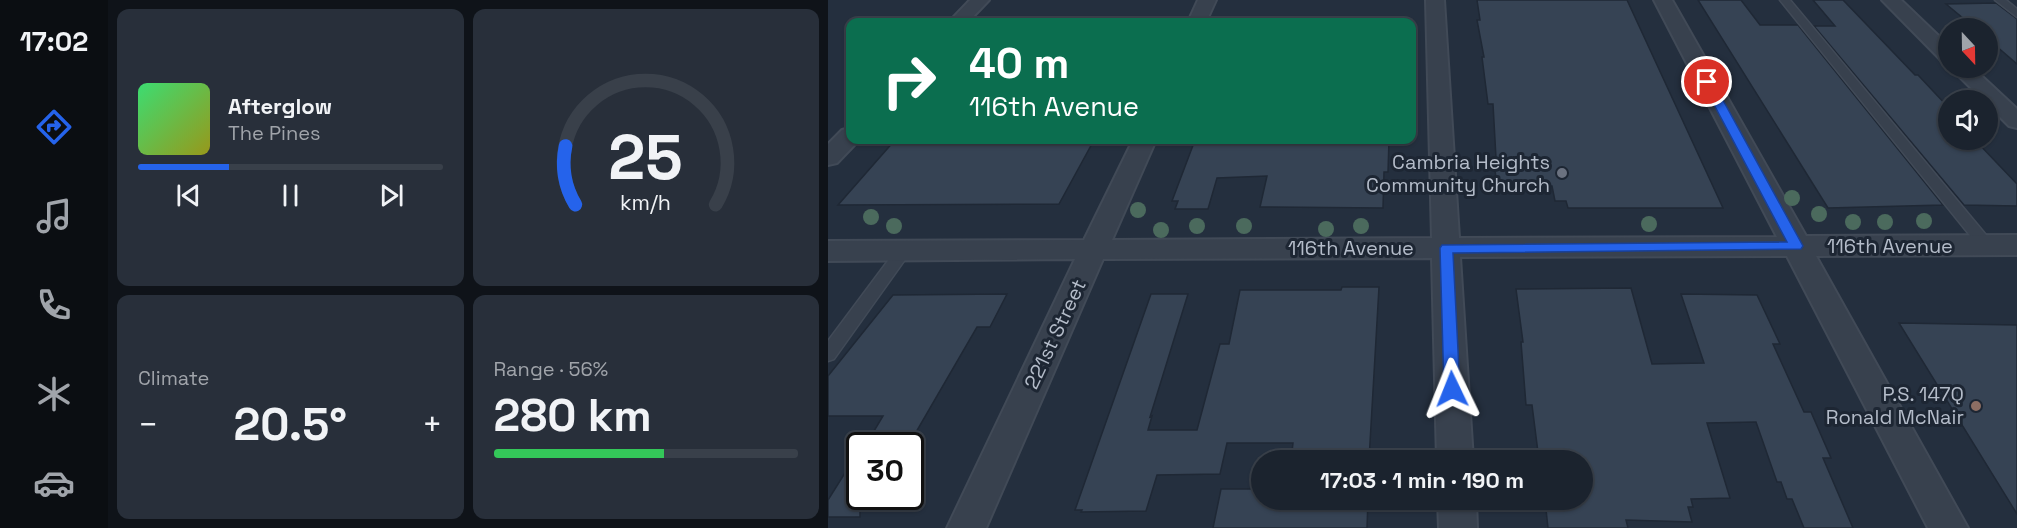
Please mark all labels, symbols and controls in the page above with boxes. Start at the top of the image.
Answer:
north arrow [1938,18,1998,78]
map controls [1938,18,1998,150]
text: 17:02 [20,24,88,59]
text: 40 m [969,37,1069,90]
icon: right [870,42,948,120]
pin [1681,56,1732,107]
icon: arrive [1690,65,1723,98]
text: 116th Avenue [969,89,1139,124]
button: sound [1938,90,1998,150]
text: Afterglow [228,92,332,120]
icon: directions [33,106,75,148]
text: 25 [608,118,683,197]
text: The Pines [228,120,321,146]
place label: Cambria Heights Community Church [1366,149,1550,198]
marker: Cambria Heights Community Church [1555,166,1569,180]
icon: previous [172,179,205,212]
icon: pause [274,179,307,212]
icon: next [375,179,408,212]
text: km/h [620,189,671,216]
icon: music [33,195,75,237]
street label: 116th Avenue [1827,233,1953,259]
street label: 116th Avenue [1288,235,1414,261]
street label: 221st Street [1018,275,1092,393]
icon: phone [33,284,75,326]
text: Range · 56% [494,356,608,382]
position arrow [1420,357,1484,421]
text: Climate [138,365,209,391]
icon: climate [33,373,75,415]
place label: P.S. 147Q Ronald McNair [1826,381,1964,430]
text: 280 km [494,387,652,444]
text: 20.5° [234,396,347,453]
marker: P.S. 147Q Ronald McNair [1969,399,1983,413]
text: − [138,404,158,446]
text: + [422,404,443,446]
speed limit sign: 30 [846,432,924,510]
icon: car [33,462,75,504]
text: 17:03 · 1 min · 190 m [1320,466,1524,494]

